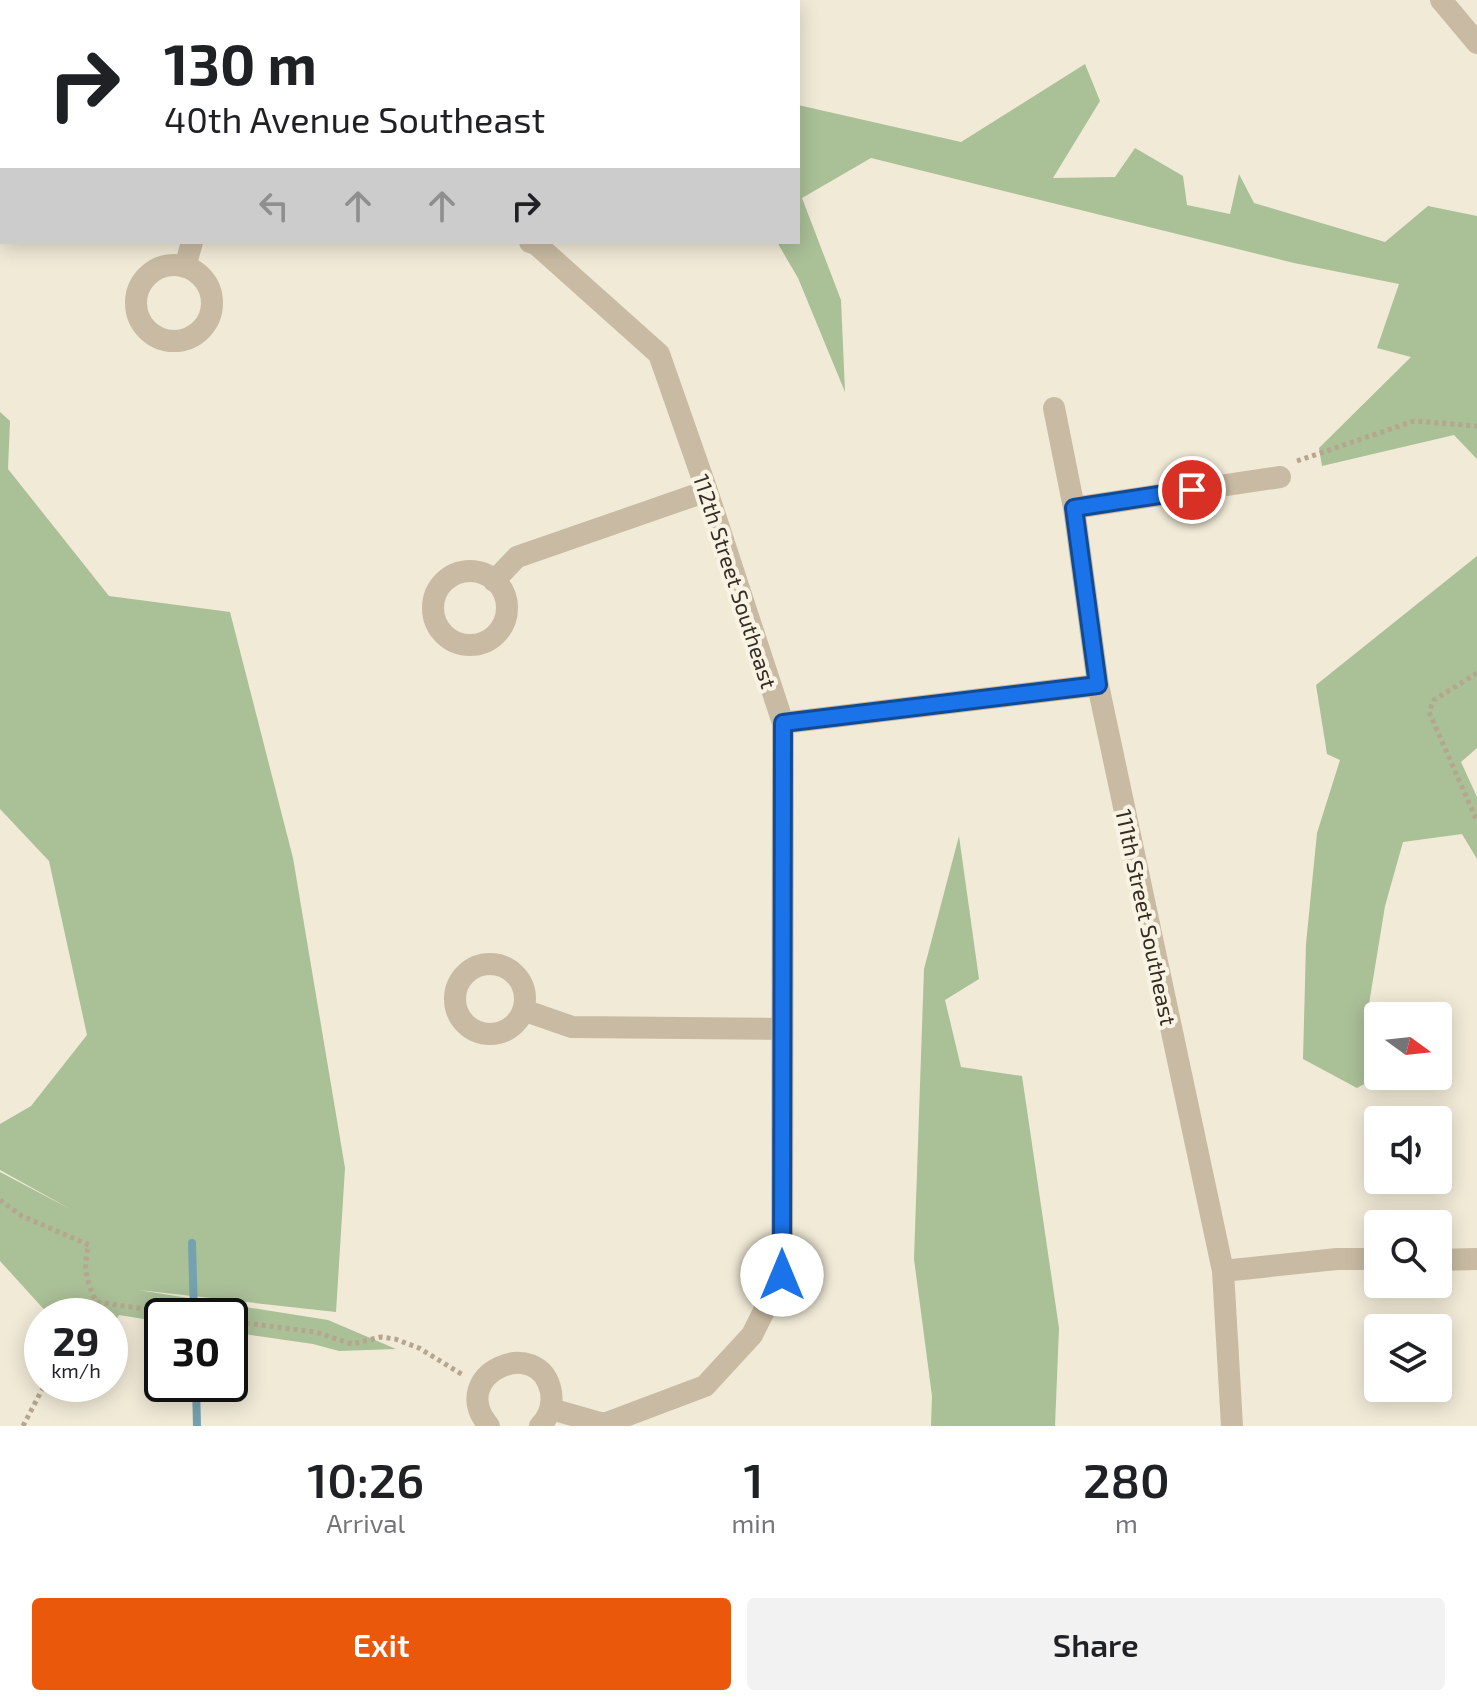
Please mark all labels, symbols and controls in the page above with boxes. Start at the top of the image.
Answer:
text: 130 m [164,29,317,96]
icon: right [32,32,136,136]
text: 40th Avenue Southeast [164,97,545,140]
icon: left [252,184,296,228]
icon: ahead [336,184,380,228]
icon: ahead [420,184,464,228]
icon: right [504,184,548,228]
pin [1158,456,1226,524]
icon: arrive [1170,468,1214,512]
street label: 112th Street Southeast [689,470,783,692]
street label: 111th Street Southeast [1111,807,1183,1027]
north arrow [1364,1002,1452,1090]
map controls [1364,1002,1452,1402]
button: sound [1364,1106,1452,1194]
button: search [1364,1210,1452,1298]
position arrow [740,1233,824,1317]
speed limit sign: 30 [144,1298,248,1402]
button: layers [1364,1314,1452,1402]
text: 29 [53,1316,99,1364]
text: km/h [51,1358,101,1382]
text: 10:26 [307,1450,424,1508]
text: 1 [744,1450,764,1508]
text: 280 [1083,1450,1170,1508]
text: Arrival [326,1507,405,1538]
text: min [731,1507,776,1538]
text: m [1115,1507,1138,1538]
button: Exit [32,1598,731,1690]
button: Share [747,1598,1445,1690]

